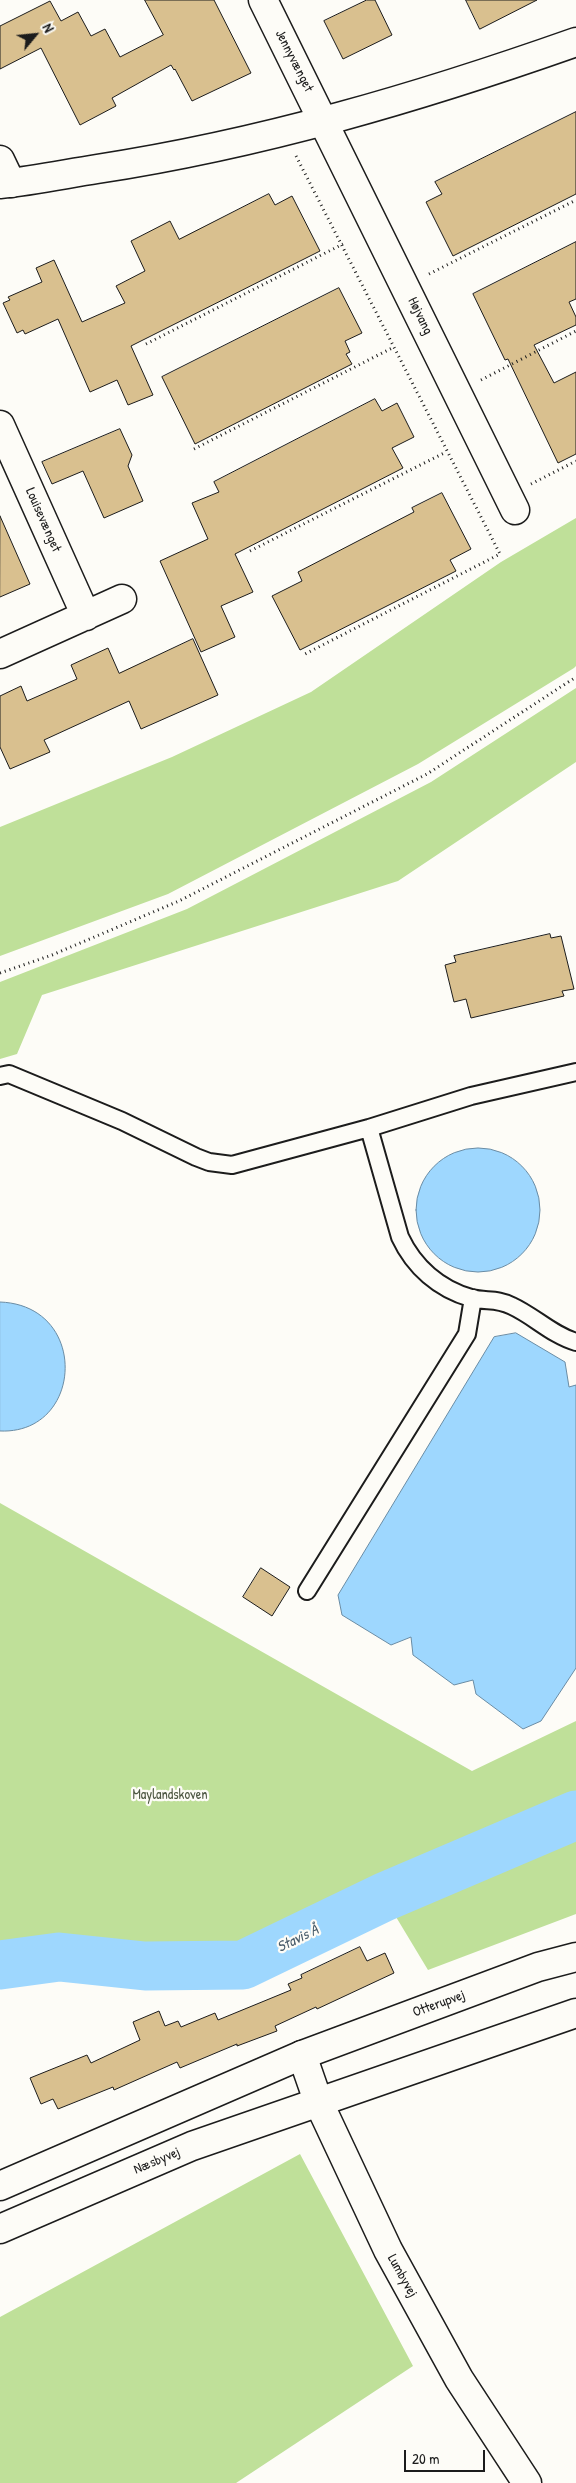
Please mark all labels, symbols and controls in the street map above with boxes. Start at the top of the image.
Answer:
north arrow [10,10,60,60]
text: N [39,20,59,35]
street label: Jennyvænget [271,27,317,95]
street label: Højvang [404,295,436,337]
street label: Louisevænget [21,485,65,555]
park label: Maylandskoven [132,1787,208,1803]
water label: Stavis Å [274,1921,322,1957]
street label: Otterupvej [411,1987,467,2021]
street label: Næsbyvej [131,2144,183,2178]
street label: Lumbyvej [383,2252,421,2300]
scale bar [406,2440,487,2472]
text: 20 m [412,2448,439,2469]

